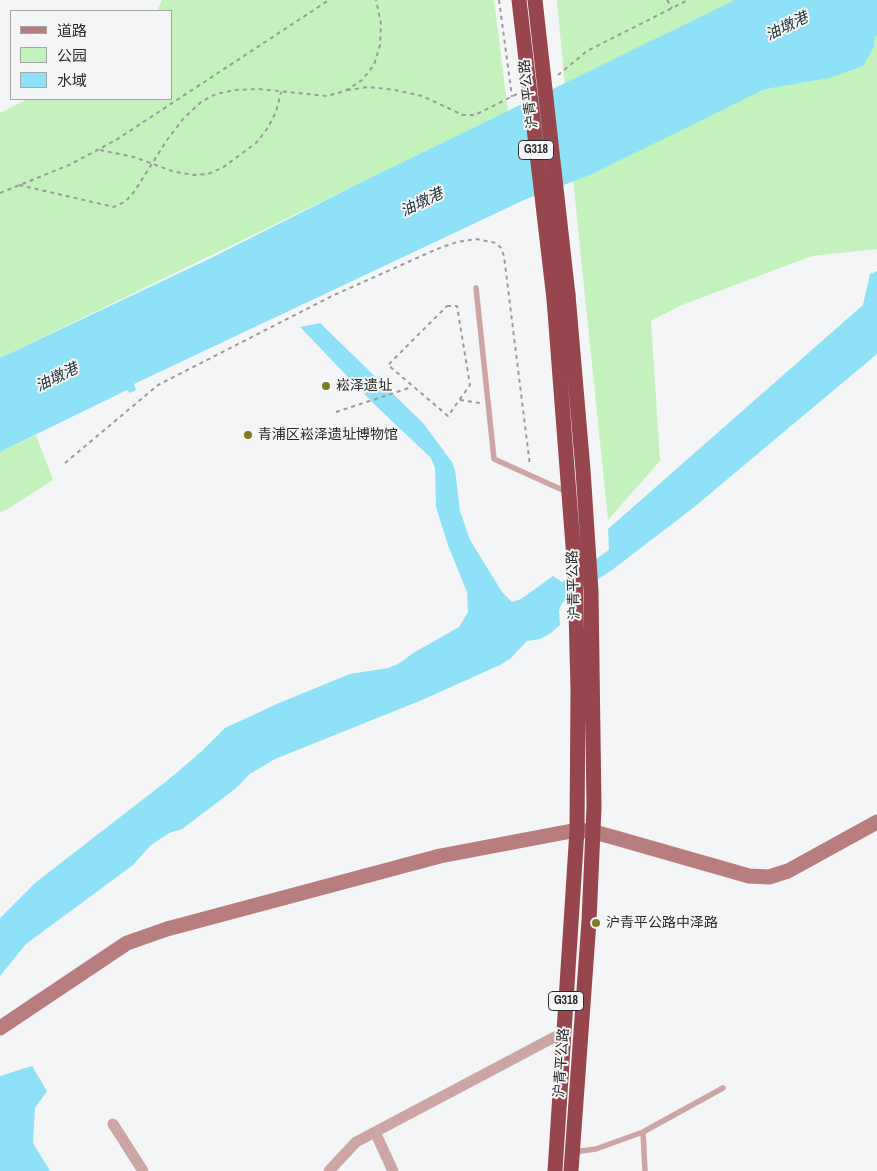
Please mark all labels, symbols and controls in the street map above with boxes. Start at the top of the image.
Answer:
water label: 油墩港 [763,9,811,45]
legend [10,10,172,100]
text: 道路 [57,20,87,41]
text: 公园 [57,45,87,66]
street label: 沪青平公路 [516,58,542,130]
text: 水域 [57,70,87,91]
road number: G318 [518,140,554,160]
water label: 油墩港 [398,185,446,221]
water label: 油墩港 [33,360,81,396]
place label: 崧泽遗址 [336,378,392,394]
marker: 崧泽遗址 [320,380,332,392]
place label: 青浦区崧泽遗址博物馆 [258,427,398,443]
marker: 青浦区崧泽遗址博物馆 [242,429,254,441]
street label: 沪青平公路 [564,550,584,620]
place label: 沪青平公路中泽路 [606,915,718,931]
marker: 沪青平公路中泽路 [590,917,602,929]
road number: G318 [548,991,584,1010]
street label: 沪青平公路 [551,1027,573,1099]

